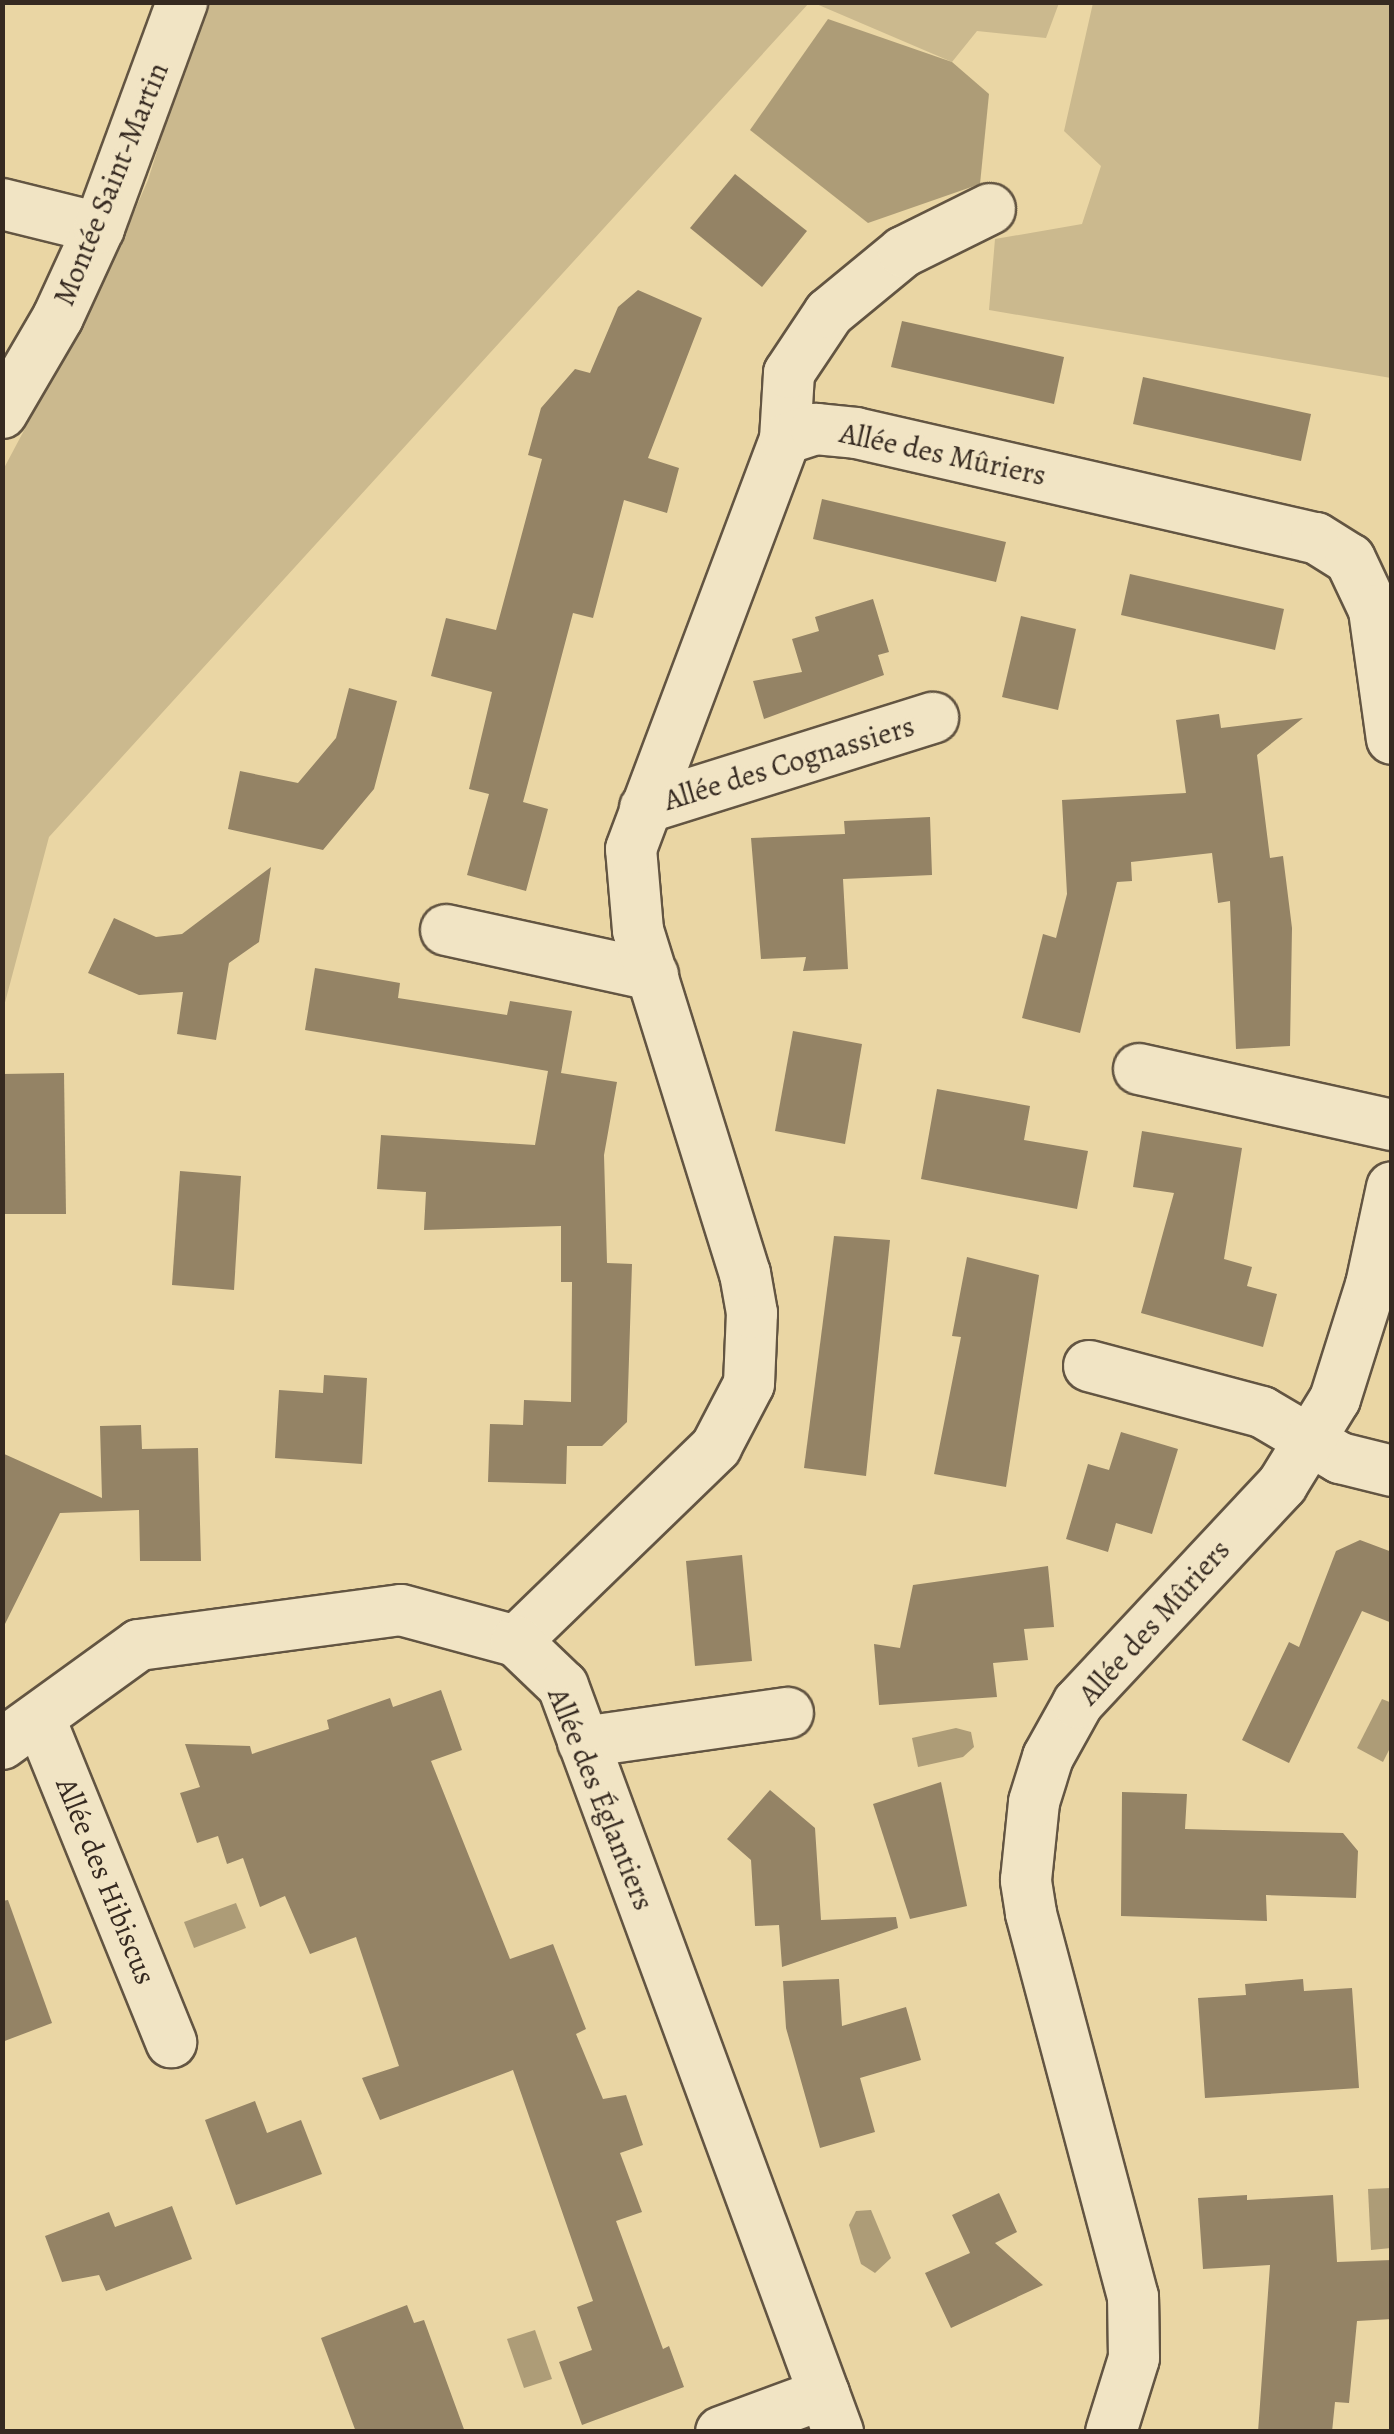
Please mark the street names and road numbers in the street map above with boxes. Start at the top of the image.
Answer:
street label: Montée Saint-Martin [46,57,176,311]
street label: Allée des Mûriers [837,415,1049,493]
street label: Allée des Cognassiers [659,708,919,818]
street label: Allée des Mûriers [1070,1532,1238,1712]
street label: Allée des Églantiers [540,1683,662,1915]
street label: Allée des Hibiscus [48,1773,164,1989]

